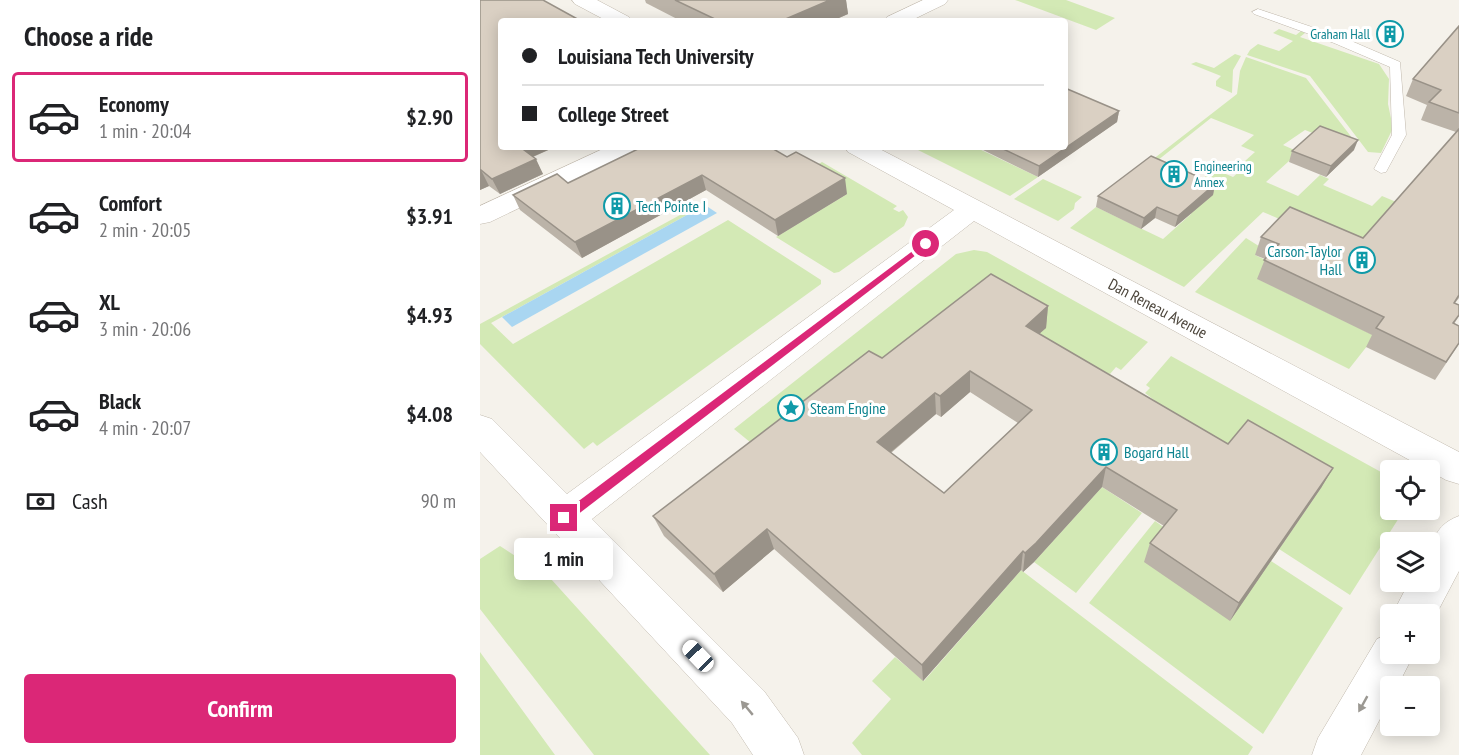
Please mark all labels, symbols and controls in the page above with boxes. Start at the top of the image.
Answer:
text: Choose a ride [24,19,153,53]
building icon: Graham Hall [1375,19,1405,49]
place label: Graham Hall [1310,25,1371,43]
text: Louisiana Tech University [558,42,754,70]
icon: car [27,90,81,144]
text: Economy [99,90,169,118]
text: College Street [558,100,669,128]
text: $2.90 [406,103,453,131]
text: 1 min · 20:04 [99,118,191,144]
place label: Engineering Annex [1194,157,1252,191]
building icon: Engineering Annex [1159,159,1189,189]
icon: car [27,189,81,243]
text: Comfort [99,189,162,217]
building icon: Tech Pointe I [602,191,632,221]
place label: Tech Pointe I [636,196,706,216]
text: $3.91 [406,202,453,230]
text: 2 min · 20:05 [99,217,191,243]
route start [912,230,939,257]
place label: Carson-Taylor Hall [1267,241,1343,279]
building icon: Carson-Taylor Hall [1347,245,1377,275]
street label: Dan Reneau Avenue [1105,274,1211,342]
icon: car [27,288,81,342]
text: XL [99,288,120,316]
text: $4.93 [406,301,453,329]
text: 3 min · 20:06 [99,316,191,342]
icon: car [27,387,81,441]
text: Black [99,387,141,415]
place icon: Steam Engine [776,393,806,423]
place label: Steam Engine [810,398,886,418]
text: $4.08 [406,400,453,428]
text: 4 min · 20:07 [99,415,191,441]
building icon: Bogard Hall [1089,437,1119,467]
place label: Bogard Hall [1124,442,1189,462]
map controls [1380,460,1440,736]
button: locate [1380,460,1440,520]
icon: cash [24,485,57,518]
text: Cash [72,487,108,515]
text: 90 m [421,488,456,514]
route end [550,504,577,531]
button: layers [1380,532,1440,592]
callout: 1 min [514,539,614,581]
text: 1 min [543,546,584,572]
button: + [1380,604,1440,664]
car [679,637,717,675]
button: Confirm [24,674,456,743]
button: − [1380,676,1440,736]
one-way arrow [1359,696,1369,713]
one-way arrow [740,700,753,716]

